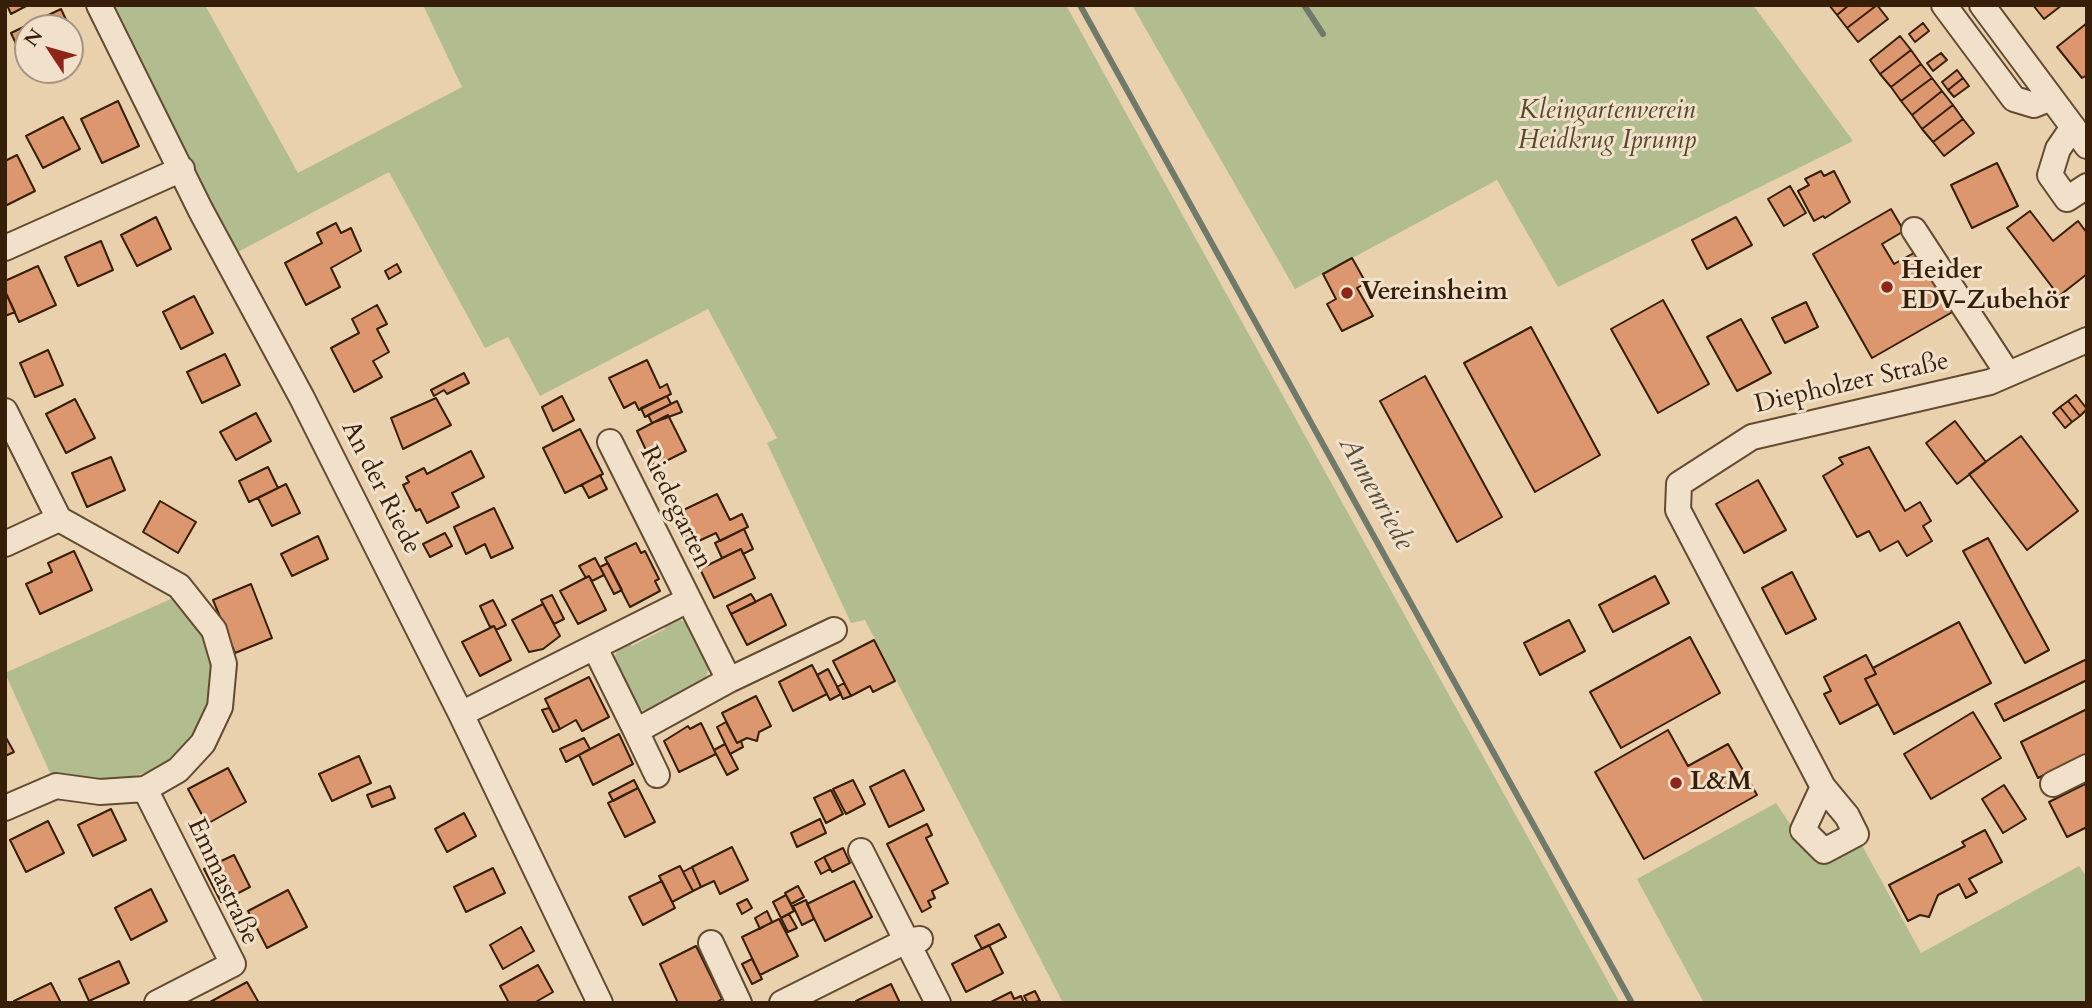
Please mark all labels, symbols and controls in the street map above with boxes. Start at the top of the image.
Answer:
north arrow [14,14,84,84]
text: N [18,24,49,52]
park label: Kleingartenverein Heidkrug Iprump [1518,96,1696,158]
place label: Heider EDV-Zubehör [1901,256,2070,318]
place label: Vereinsheim [1361,277,1508,309]
marker: Heider EDV-Zubehör [1879,279,1895,295]
marker: Vereinsheim [1339,285,1355,301]
street label: Diepholzer Straße [1752,347,1952,421]
street label: An der Riede [333,416,427,560]
water label: Annenriede [1330,431,1420,557]
street label: Riedegarten [632,441,718,575]
place label: L&M [1690,767,1752,799]
marker: L&M [1668,775,1684,791]
street label: Emmastraße [179,814,265,950]

